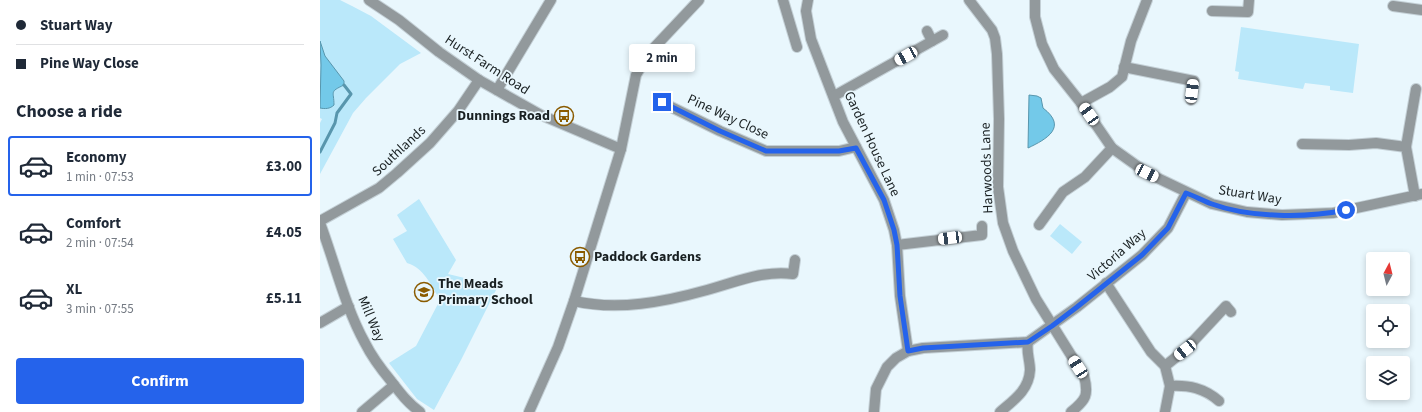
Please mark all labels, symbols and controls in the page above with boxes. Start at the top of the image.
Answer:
text: Stuart Way [40,15,113,36]
street label: Hurst Farm Road [441,30,533,100]
callout: 2 min [629,44,695,72]
car [893,45,919,67]
text: 2 min [646,49,678,67]
text: Pine Way Close [40,53,139,74]
car [1185,78,1199,104]
street label: Garden House Lane [839,88,905,200]
street label: Pine Way Close [684,89,772,145]
route end [653,93,671,111]
text: Choose a ride [16,99,122,124]
car [1077,101,1101,127]
bus stop icon: Dunnings Road [553,105,575,127]
place label: Dunnings Road [457,106,550,126]
street label: Southlands [368,121,430,181]
street label: Harwoods Lane [975,122,999,214]
text: Economy [66,147,127,168]
icon: car [18,148,54,184]
text: £3.00 [266,156,302,177]
car [1134,162,1160,184]
text: 1 min · 07:53 [66,168,134,186]
street label: Stuart Way [1217,180,1283,210]
route start [1337,201,1355,219]
text: Comfort [66,213,121,234]
icon: car [18,214,54,250]
text: £4.05 [266,222,302,243]
street label: Victoria Way [1083,224,1151,286]
car [937,231,963,245]
text: 2 min · 07:54 [66,234,134,252]
bus stop icon: Paddock Gardens [569,246,591,268]
place label: Paddock Gardens [594,247,701,267]
north arrow [1366,252,1410,296]
map controls [1366,252,1410,400]
place label: The Meads Primary School [438,274,533,310]
text: XL [66,279,82,300]
icon: car [18,280,54,316]
school or university icon: The Meads Primary School [413,281,435,303]
text: £5.11 [266,288,302,309]
street label: Mill Way [352,293,390,345]
text: 3 min · 07:55 [66,300,134,318]
button: locate [1366,304,1410,348]
car [1172,338,1198,362]
car [1066,354,1090,380]
button: layers [1366,356,1410,400]
button: Confirm [16,358,304,404]

